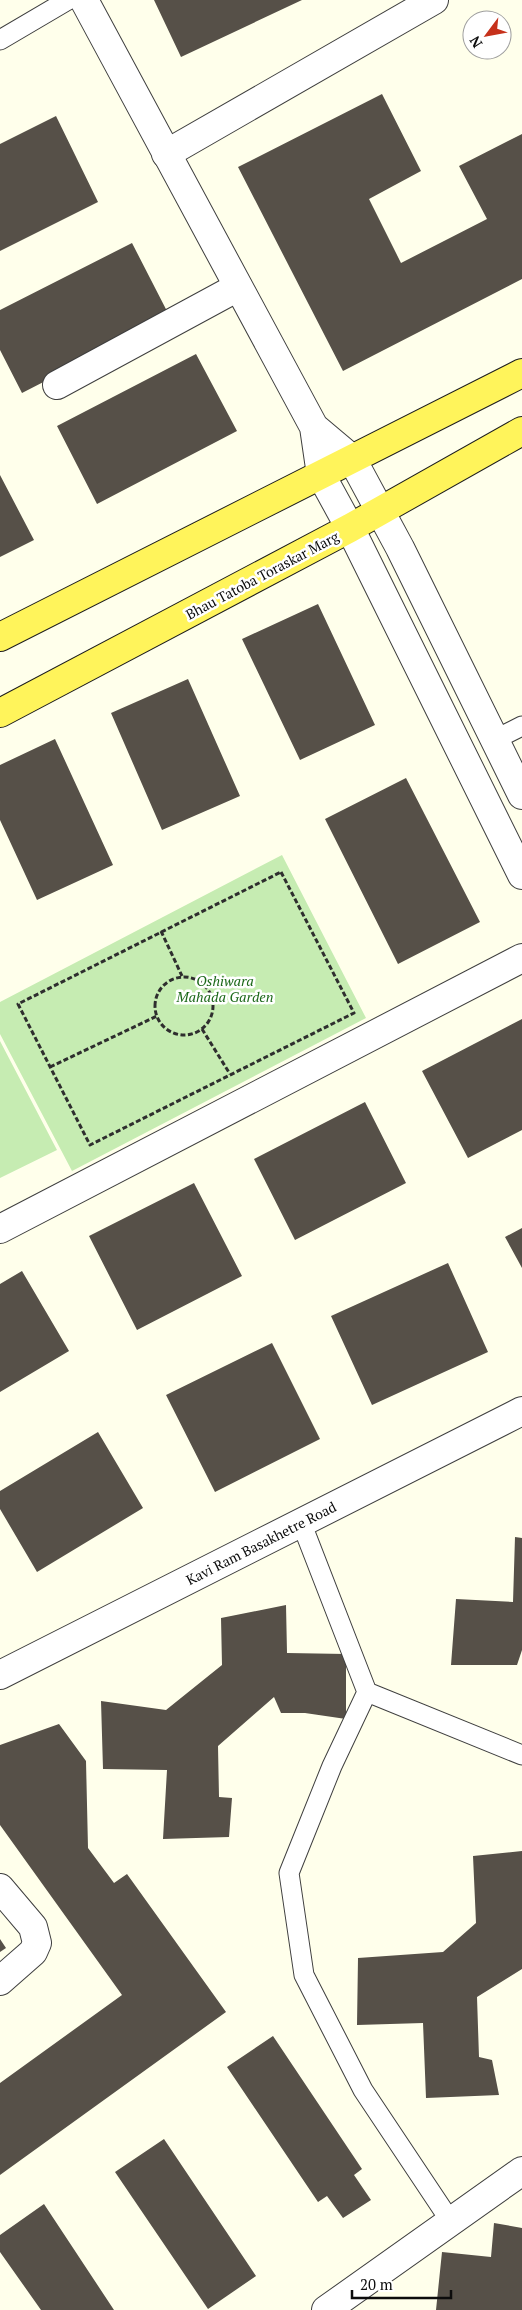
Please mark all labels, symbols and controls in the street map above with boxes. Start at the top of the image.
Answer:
north arrow [462,10,512,60]
text: N [464,32,486,52]
street label: Bhau Tatoba Toraskar Marg [182,526,342,623]
park label: Oshiwara Mahada Garden [176,971,273,1006]
street label: Kavi Ram Basakhetre Road [183,1497,339,1589]
scale bar [352,2268,451,2300]
text: 20 m [360,2274,393,2294]

